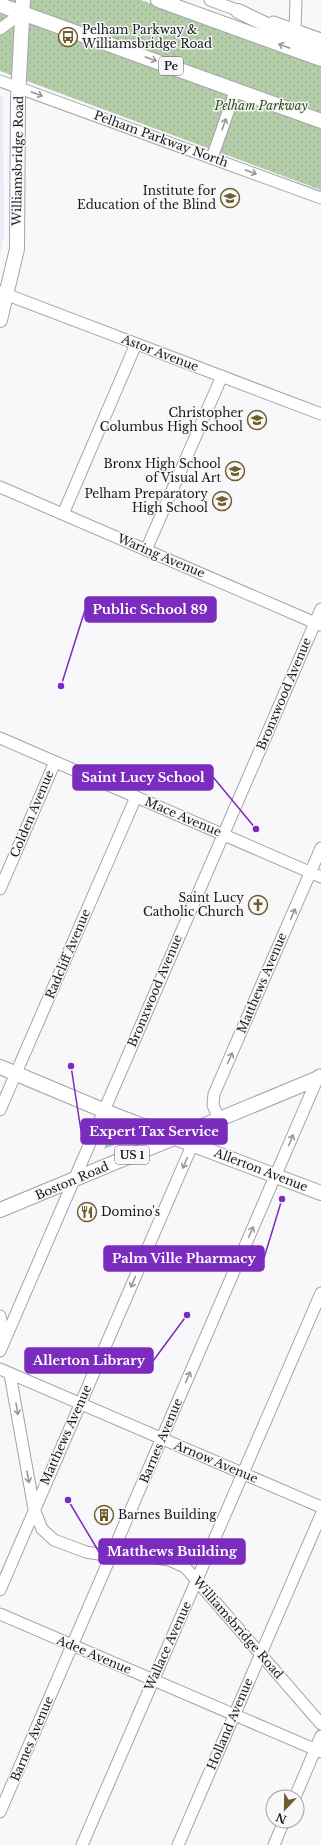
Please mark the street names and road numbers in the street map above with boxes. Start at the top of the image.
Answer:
road number: Pe [159,57,183,75]
street label: Williamsbridge Road [9,96,26,227]
street label: Pelham Parkway North [92,107,230,170]
street label: Astor Avenue [119,331,201,374]
street label: Waring Avenue [114,530,207,581]
street label: Bronxwood Avenue [253,635,314,752]
street label: Colden Avenue [6,768,57,860]
street label: Mace Avenue [143,794,224,839]
street label: Radcliff Avenue [42,907,93,1001]
street label: Matthews Avenue [234,930,290,1035]
street label: Bronxwood Avenue [124,932,185,1049]
street label: Allerton Avenue [211,1144,310,1194]
road number: US 1 [115,1146,149,1164]
street label: Boston Road [33,1158,111,1203]
street label: Matthews Avenue [37,1382,94,1487]
street label: Barnes Avenue [136,1396,185,1486]
street label: Arnow Avenue [171,1437,260,1486]
street label: Williamsbridge Road [189,1573,287,1682]
street label: Wallace Avenue [141,1599,194,1694]
street label: Adee Avenue [54,1632,134,1677]
street label: Holland Avenue [203,1676,256,1772]
street label: Barnes Avenue [7,1694,56,1784]

